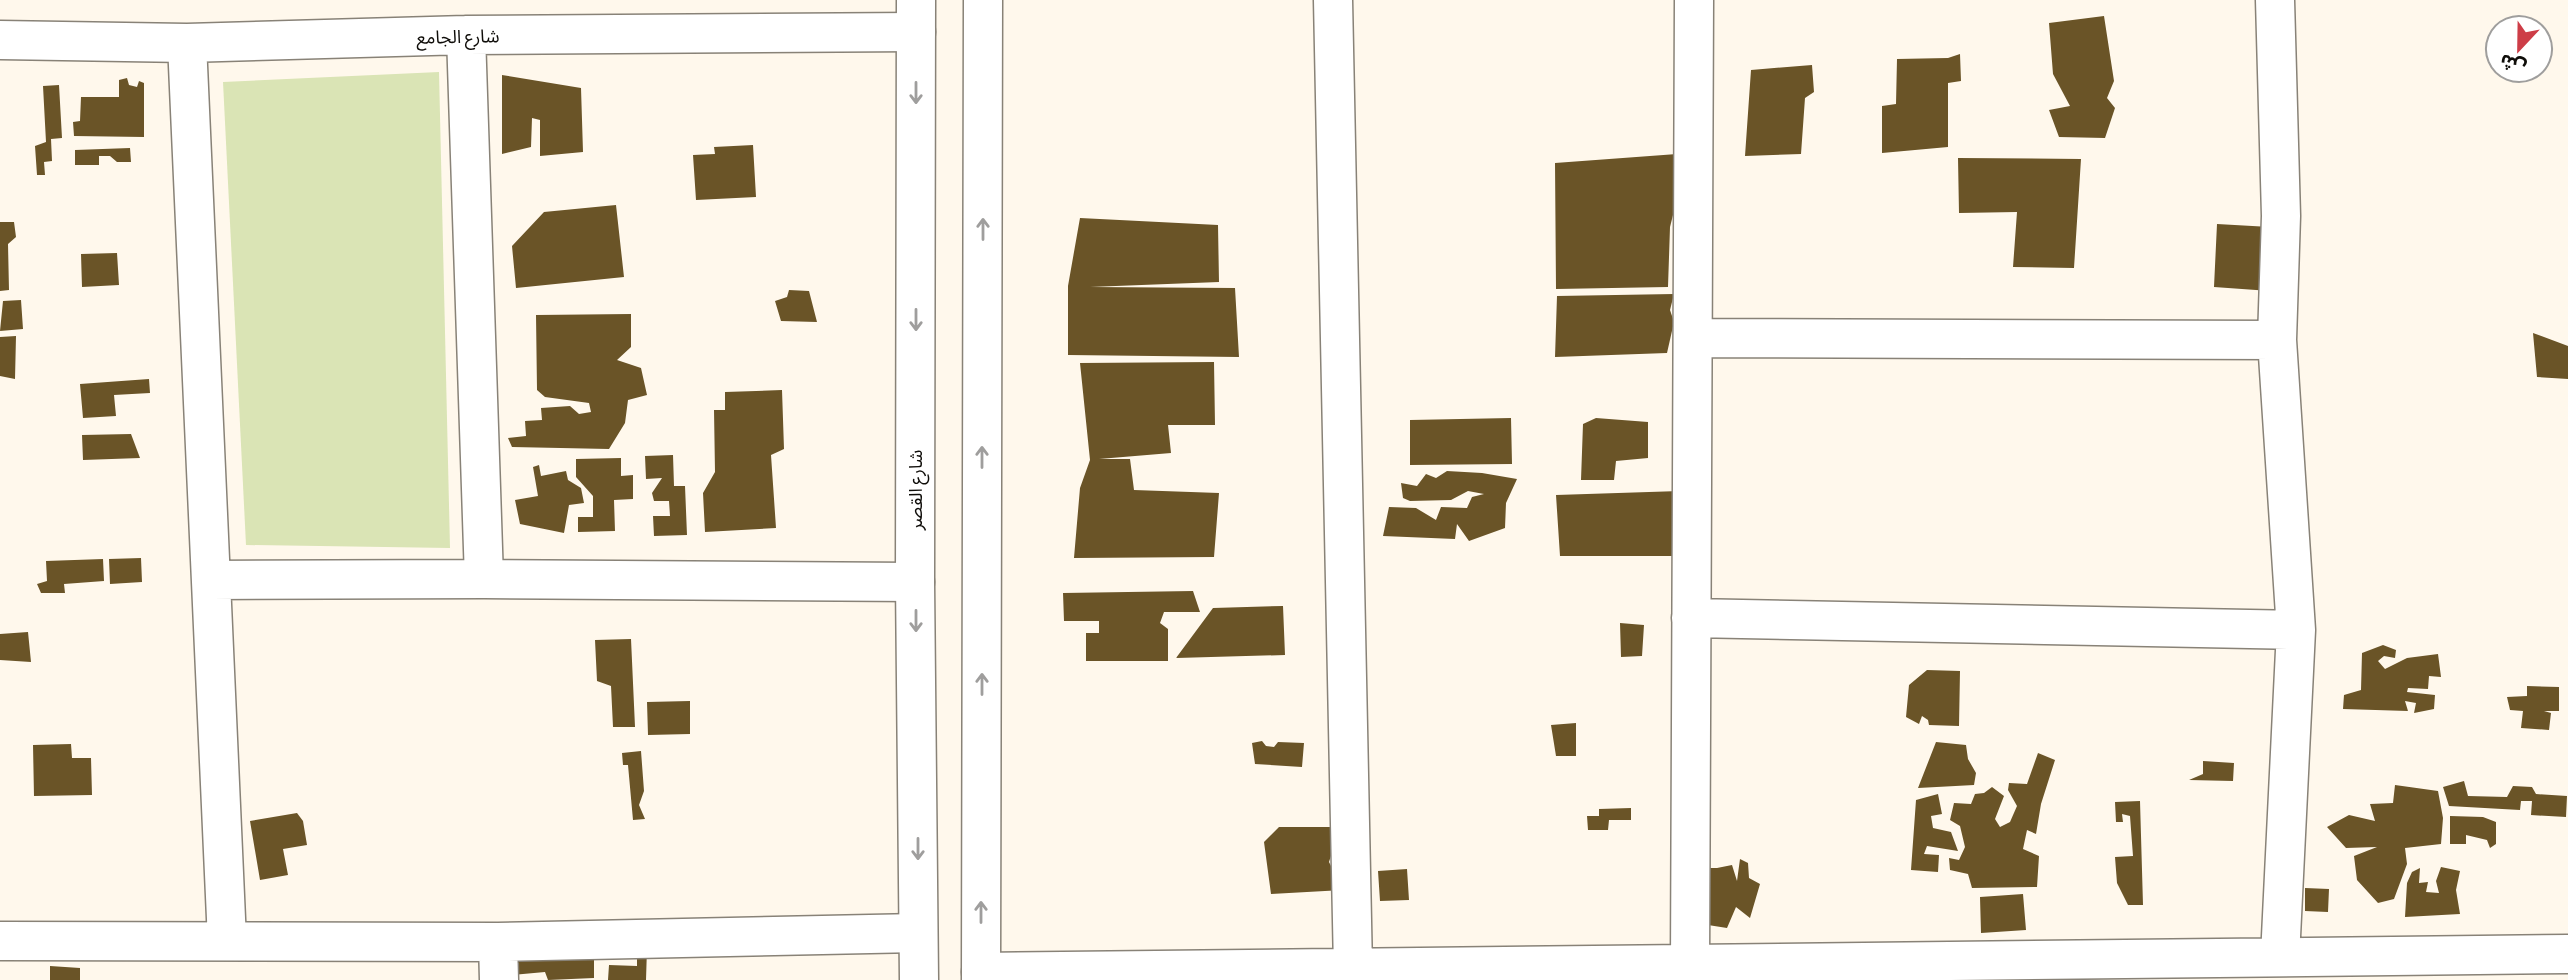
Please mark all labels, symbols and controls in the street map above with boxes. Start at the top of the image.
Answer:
north arrow [2484,14,2554,84]
street label: شارع الجامع [416,24,500,52]
text: ش [2496,50,2529,81]
one-way arrow [909,81,923,104]
one-way arrow [976,218,990,241]
one-way arrow [909,308,922,331]
one-way arrow [975,446,989,469]
street label: شارع القصر [904,450,930,531]
one-way arrow [909,609,923,632]
one-way arrow [975,673,989,696]
one-way arrow [911,837,925,860]
one-way arrow [974,901,988,924]

